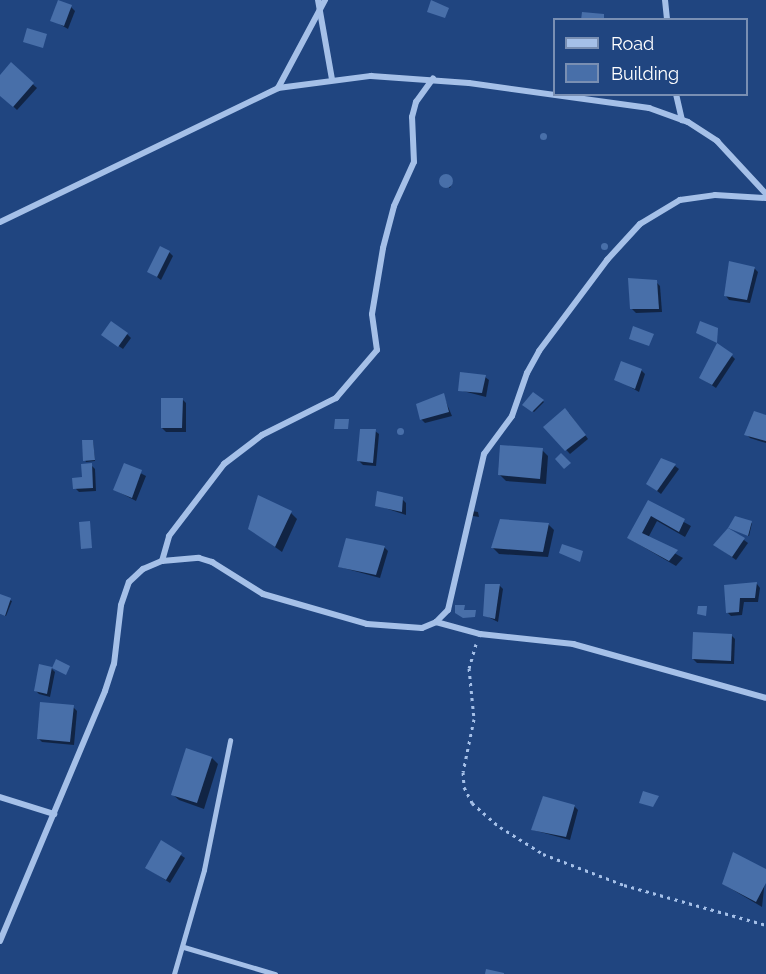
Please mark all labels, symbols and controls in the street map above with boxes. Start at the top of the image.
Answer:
legend [553,18,748,96]
text: Road [611,33,654,54]
text: Building [611,63,679,84]

